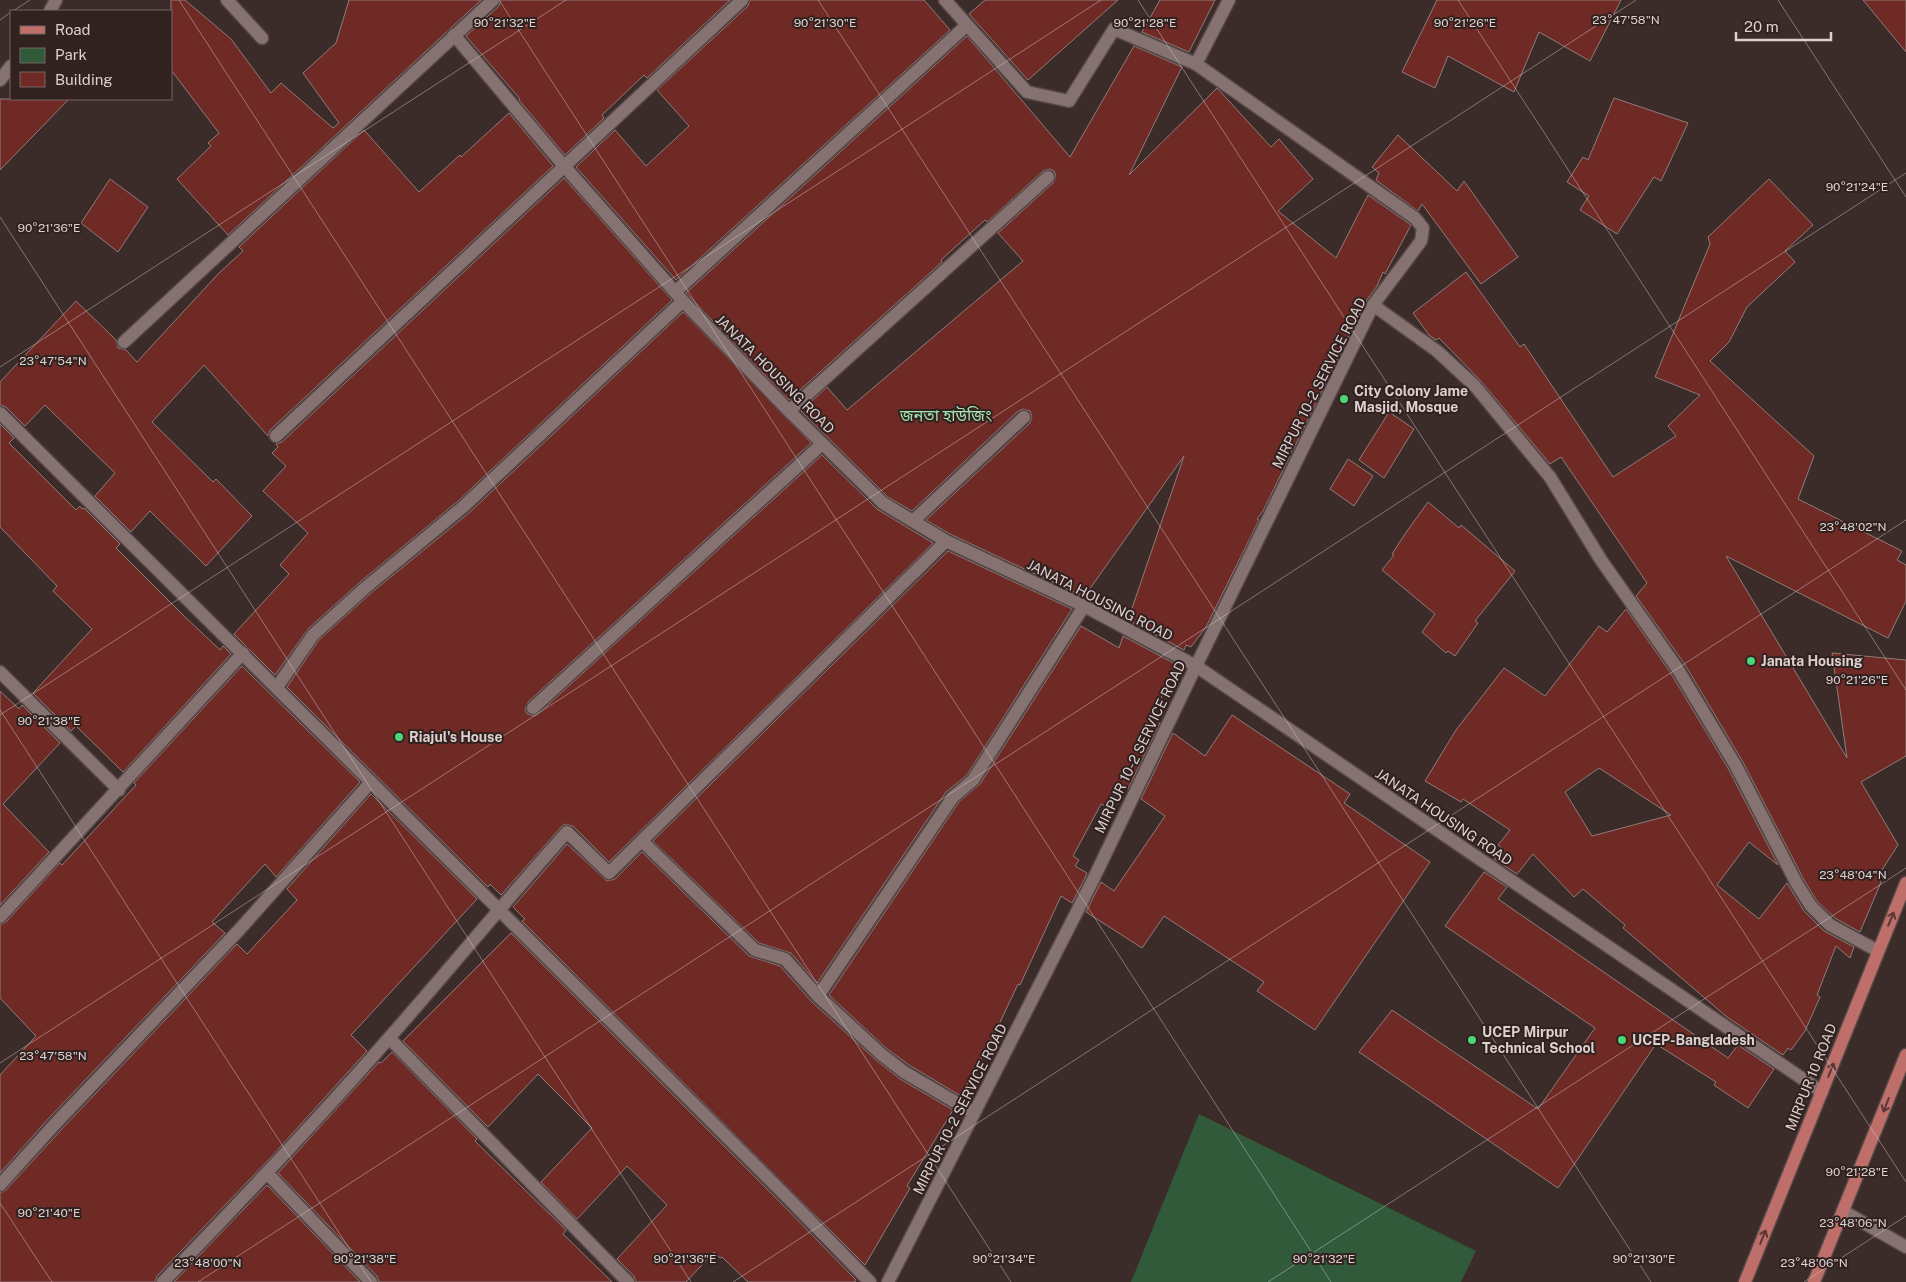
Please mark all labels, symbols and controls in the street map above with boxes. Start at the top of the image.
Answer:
legend [10,10,172,100]
scale bar [1736,10,1831,42]
text: 23°47'58"N [1592,13,1660,27]
text: 90°21'32"E [474,16,536,30]
text: 90°21'30"E [794,16,856,30]
text: 90°21'28"E [1114,16,1176,30]
text: 90°21'26"E [1434,16,1496,30]
text: 20 m [1744,18,1779,35]
text: Road [55,21,91,38]
text: Park [55,46,87,63]
text: Building [55,71,113,88]
text: 90°21'24"E [1826,180,1888,194]
text: 90°21'36"E [18,221,80,235]
street label: MIRPUR 10-2 SERVICE ROAD [1269,295,1369,471]
street label: JANATA HOUSING ROAD [712,311,838,437]
text: 23°47'54"N [19,354,87,368]
place label: City Colony Jame Masjid, Mosque [1354,383,1468,415]
marker: City Colony Jame Masjid, Mosque [1338,393,1350,405]
district label: জনতা হাউজিং [899,406,992,425]
text: 23°48'02"N [1819,520,1887,534]
street label: JANATA HOUSING ROAD [1024,556,1176,644]
place label: Janata Housing [1761,653,1863,669]
marker: Janata Housing [1745,655,1757,667]
street label: MIRPUR 10-2 SERVICE ROAD [1091,658,1189,836]
text: 90°21'26"E [1826,673,1888,687]
text: 90°21'38"E [17,714,81,728]
place label: Riajul's House [409,729,503,745]
marker: Riajul's House [393,731,405,743]
street label: JANATA HOUSING ROAD [1373,765,1515,869]
text: 23°48'04"N [1819,868,1887,882]
one-way arrow [1887,912,1896,927]
street label: MIRPUR 10-2 SERVICE ROAD [910,1021,1010,1197]
street label: MIRPUR 10 ROAD [1782,1021,1840,1133]
place label: UCEP Mirpur Technical School [1482,1024,1596,1056]
place label: UCEP-Bangladesh [1632,1032,1755,1048]
marker: UCEP Mirpur Technical School [1466,1034,1478,1046]
marker: UCEP-Bangladesh [1616,1034,1628,1046]
text: 23°47'58"N [19,1049,87,1063]
one-way arrow [1826,1063,1836,1078]
one-way arrow [1881,1097,1890,1112]
text: 90°21'28"E [1826,1165,1888,1179]
text: 90°21'40"E [18,1206,80,1220]
text: 23°48'06"N [1819,1216,1887,1230]
one-way arrow [1759,1230,1768,1245]
text: 90°21'38"E [333,1252,397,1266]
text: 90°21'36"E [654,1252,716,1266]
text: 90°21'34"E [973,1252,1035,1266]
text: 90°21'32"E [1293,1252,1355,1266]
text: 90°21'30"E [1613,1252,1675,1266]
text: 23°48'00"N [174,1256,242,1270]
text: 23°48'06"N [1780,1256,1848,1270]

